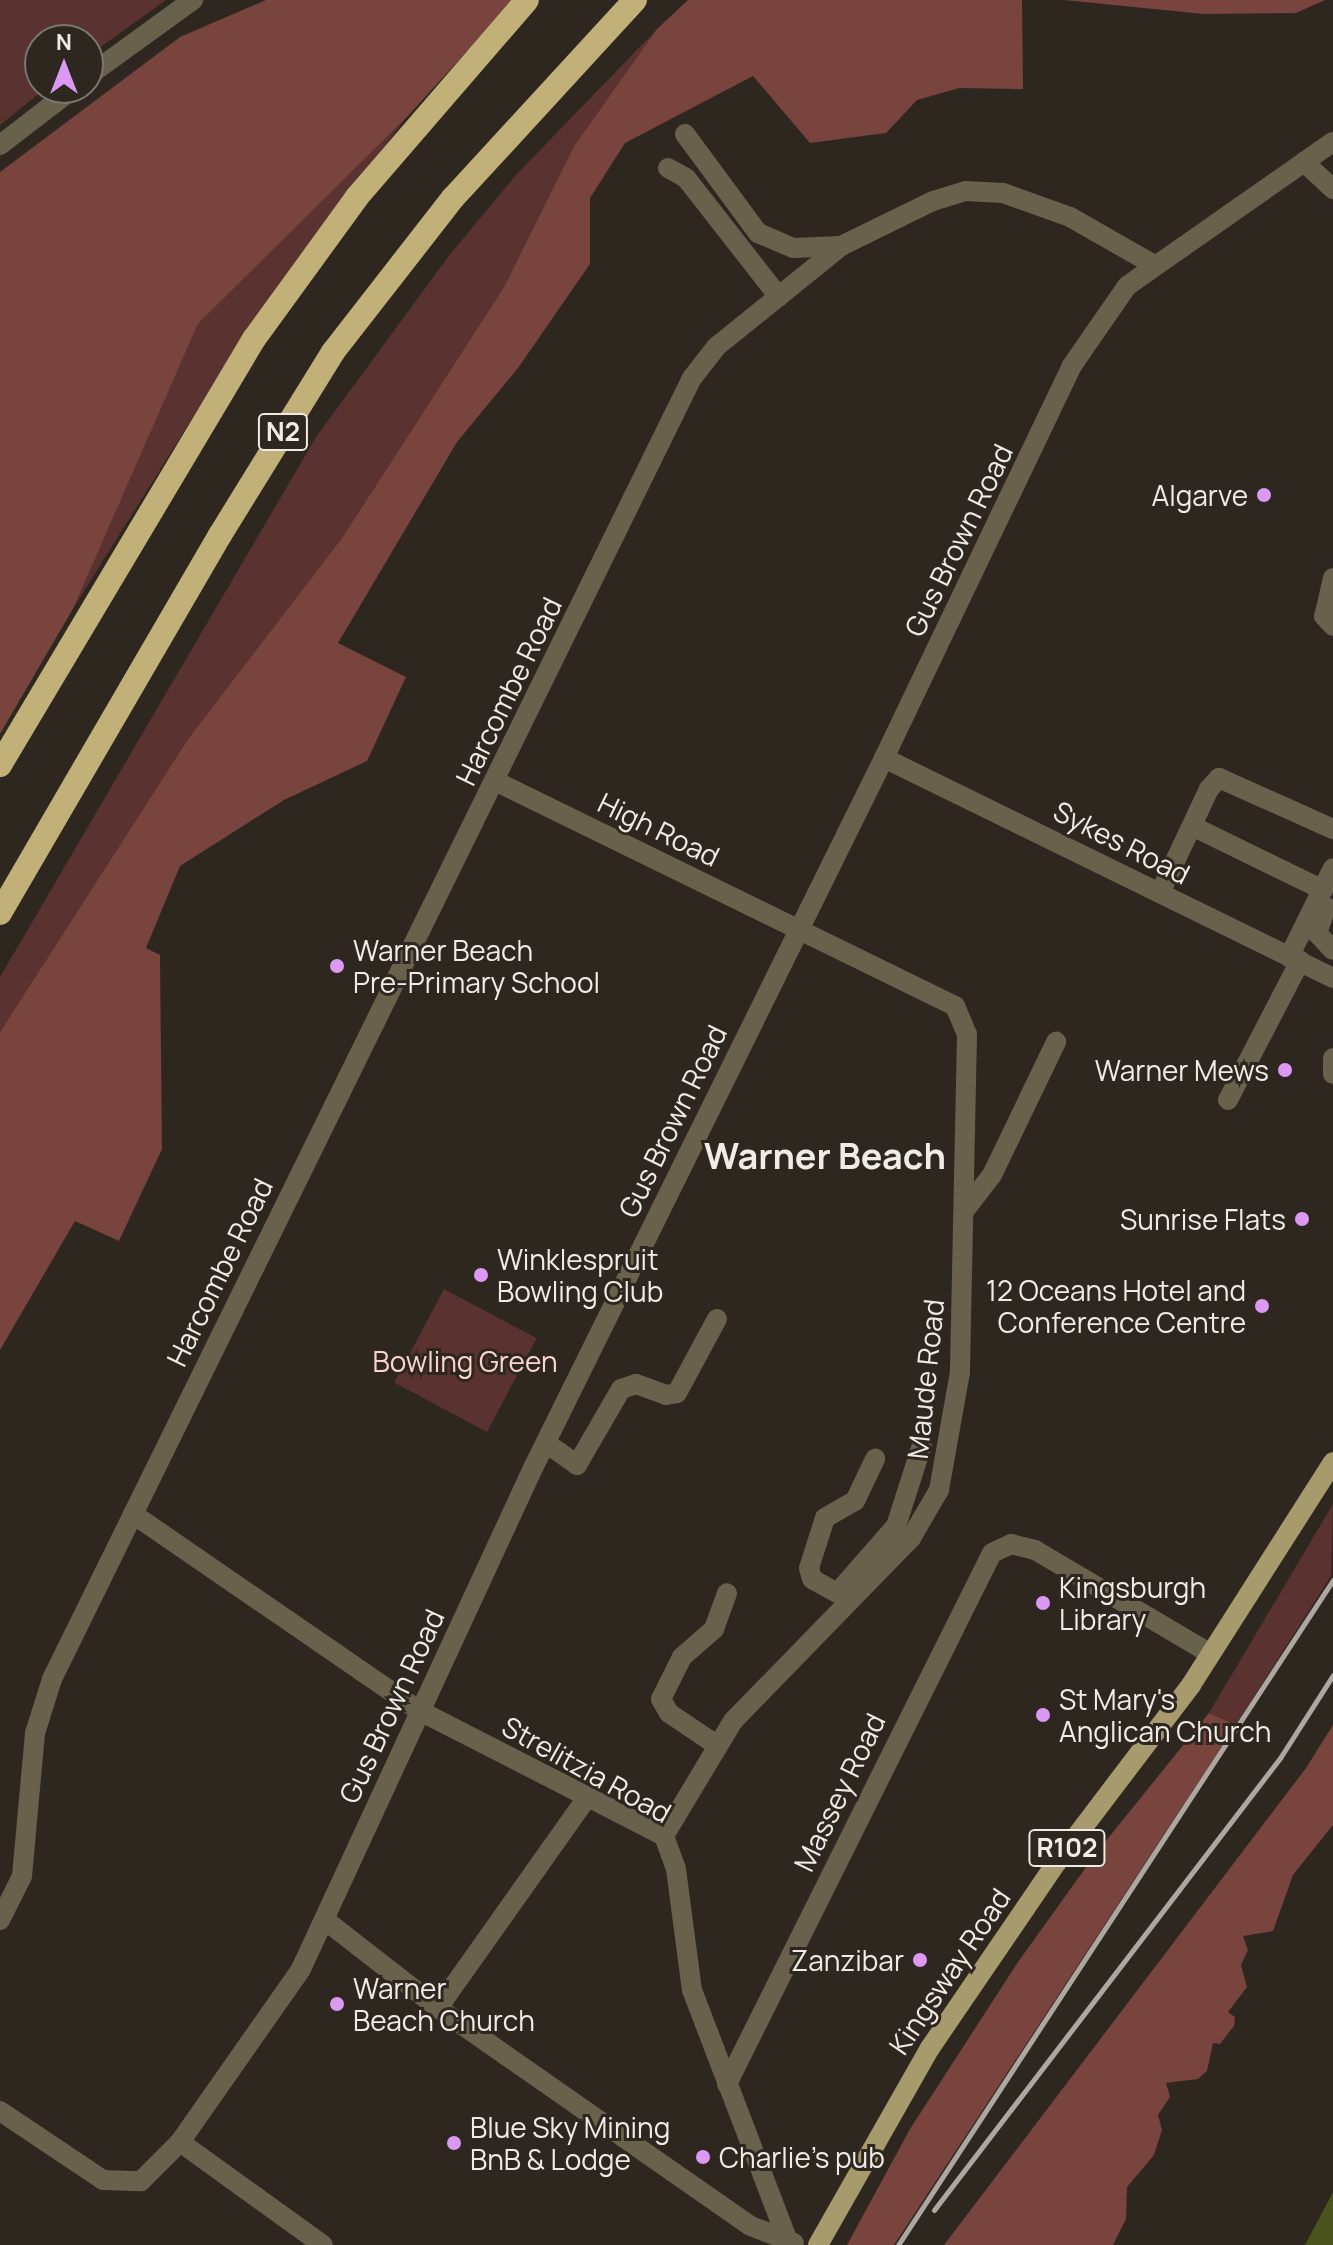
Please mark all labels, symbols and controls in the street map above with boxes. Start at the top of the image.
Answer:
north arrow [24,24,104,104]
text: N [56,27,72,57]
road number: N2 [257,410,309,454]
street label: Gus Brown Road [897,438,1019,642]
place label: Algarve [1151,478,1248,512]
marker: Algarve [1255,486,1273,504]
street label: Harcombe Road [448,592,568,790]
street label: High Road [593,785,725,873]
street label: Sykes Road [1048,793,1196,891]
place label: Warner Beach Pre-Primary School [353,933,600,999]
marker: Warner Beach Pre-Primary School [328,957,346,975]
street label: Gus Brown Road [611,1019,733,1223]
place label: Warner Mews [1095,1053,1269,1087]
marker: Warner Mews [1276,1061,1294,1079]
district label: Warner Beach [704,1134,946,1178]
street label: Harcombe Road [159,1173,279,1371]
place label: Sunrise Flats [1120,1202,1286,1236]
marker: Sunrise Flats [1293,1210,1311,1228]
place label: Winklespruit Bowling Club [497,1242,663,1308]
marker: Winklespruit Bowling Club [472,1266,490,1284]
place label: 12 Oceans Hotel and Conference Centre [986,1273,1246,1339]
street label: Maude Road [900,1297,950,1461]
marker: 12 Oceans Hotel and Conference Centre [1253,1297,1271,1315]
park label: Bowling Green [372,1344,558,1378]
place label: Kingsburgh Library [1059,1570,1206,1636]
marker: Kingsburgh Library [1034,1594,1052,1612]
street label: Gus Brown Road [331,1604,451,1808]
place label: St Mary's Anglican Church [1059,1682,1271,1748]
marker: St Mary's Anglican Church [1034,1706,1052,1724]
street label: Massey Road [786,1708,892,1876]
street label: Strelitzia Road [497,1709,677,1829]
road number: R102 [1027,1826,1107,1870]
street label: Kingsway Road [881,1882,1017,2060]
place label: Zanzibar [791,1943,904,1977]
marker: Zanzibar [911,1951,929,1969]
place label: Warner Beach Church [353,1971,535,2037]
marker: Warner Beach Church [328,1995,346,2013]
place label: Blue Sky Mining BnB & Lodge [470,2110,670,2176]
marker: Blue Sky Mining BnB & Lodge [445,2134,463,2152]
place label: Charlie's pub [719,2140,885,2174]
marker: Charlie's pub [694,2148,712,2166]

